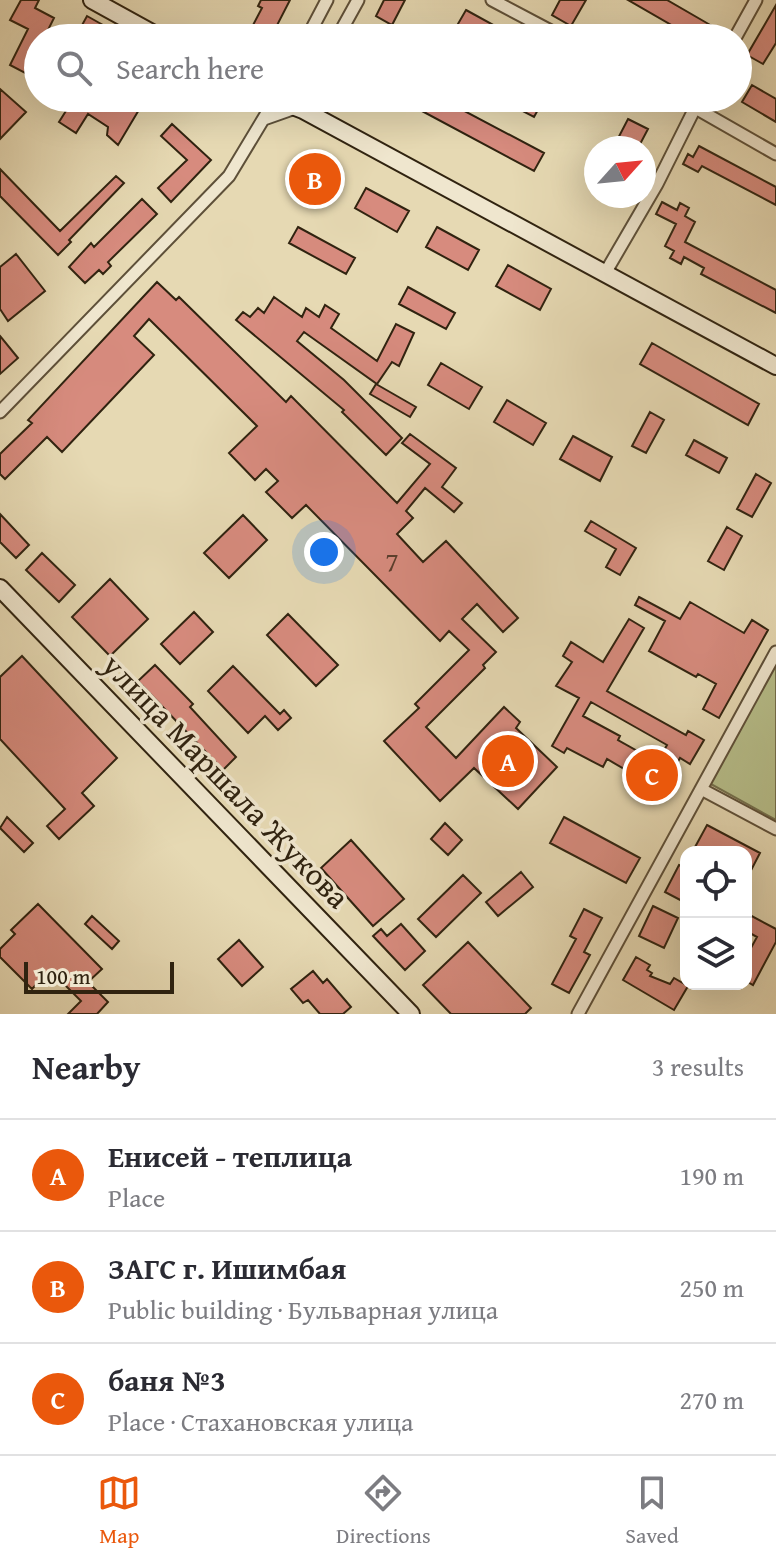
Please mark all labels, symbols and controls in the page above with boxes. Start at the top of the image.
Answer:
search box [24,24,752,112]
icon: search [52,46,96,90]
text: Search here [116,46,264,90]
north arrow [584,136,656,208]
pin: B [289,149,341,209]
your location [304,532,344,572]
house number: 7 [385,540,399,581]
street label: улица Маршала Жукова [91,642,362,919]
pin: A [482,731,534,791]
pin: C [626,745,678,805]
map controls [680,846,752,990]
button: locate [680,846,752,918]
button: layers [680,918,752,990]
scale bar [24,958,174,994]
text: 100 m [36,960,91,992]
text: Nearby [32,1042,141,1091]
text: 3 results [652,1047,744,1086]
text: Енисей - теплица [108,1134,352,1178]
text: A [50,1156,66,1195]
text: 190 m [679,1156,744,1195]
text: Place [108,1178,165,1217]
text: ЗАГС г. Ишимбая [108,1246,346,1290]
text: B [50,1268,66,1307]
text: 250 m [679,1268,744,1307]
text: Public building · Бульварная улица [108,1290,498,1329]
text: баня №3 [108,1358,226,1402]
text: C [51,1380,65,1419]
text: 270 m [679,1380,744,1419]
text: Place · Стахановская улица [108,1402,413,1441]
tab: Map [97,1471,141,1551]
tab: Directions [336,1471,431,1551]
tab: Saved [625,1471,679,1551]

